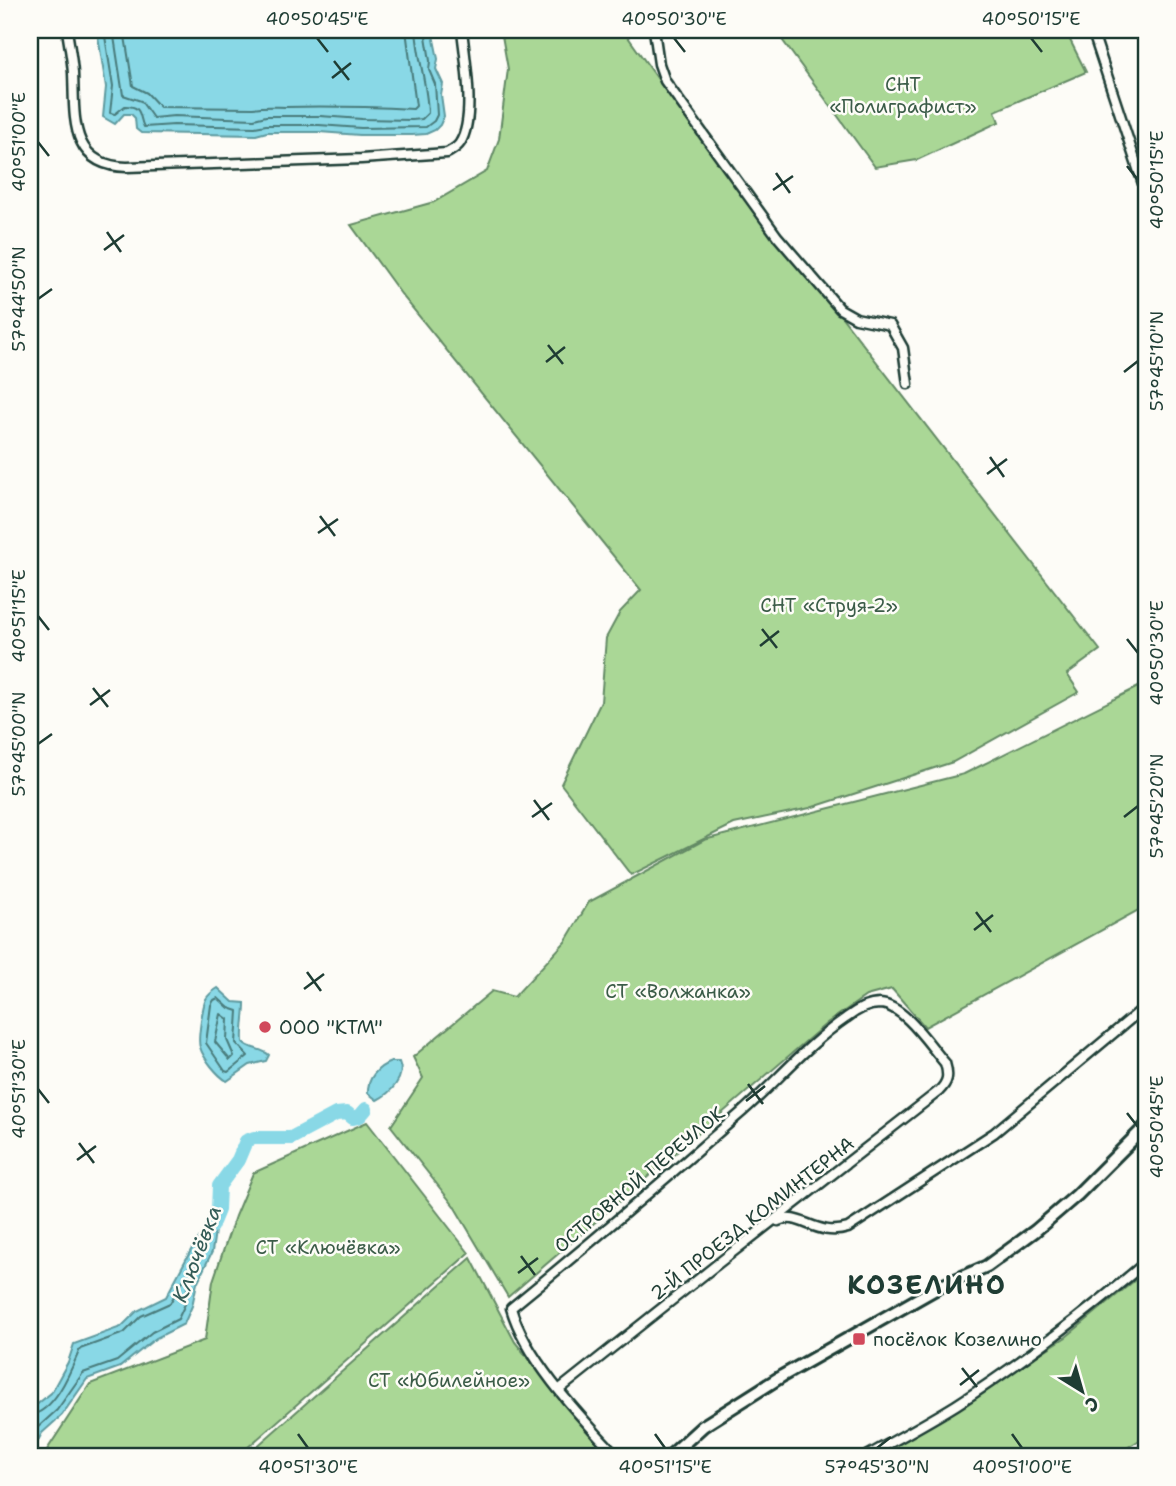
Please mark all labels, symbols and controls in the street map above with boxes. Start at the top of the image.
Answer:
text: 40°50'45"E [265,7,369,31]
text: 40°50'30"E [621,7,727,31]
text: 40°50'15"E [981,7,1081,31]
park label: СНТ «Полиграфист» [829,72,977,119]
text: 40°51'00"E [7,92,31,192]
text: 40°50'15"E [1145,130,1169,230]
text: 57°44'50"N [7,246,31,352]
text: 57°45'10"N [1145,311,1169,411]
text: 40°51'15"E [7,569,31,663]
park label: СНТ «Струя-2» [760,593,898,618]
text: 40°50'30"E [1145,600,1169,706]
text: 57°45'00"N [7,691,31,797]
text: 57°45'20"N [1145,754,1169,858]
park label: СТ «Волжанка» [605,979,751,1004]
place label: ООО "КТМ" [279,1015,383,1040]
marker: ООО "КТМ" [257,1019,273,1035]
text: 40°51'30"E [7,1039,31,1139]
text: 40°50'45"E [1145,1075,1169,1179]
street label: ОСТРОВНОЙ ПЕРЕУЛОК [549,1101,730,1258]
street label: 2-Й ПРОЕЗД КОМИНТЕРНА [645,1131,859,1306]
water label: Ключёвка [166,1202,228,1306]
park label: СТ «Ключёвка» [255,1235,401,1260]
district label: КОЗЕЛИНО [847,1267,1007,1302]
place label: посёлок Козелино [873,1327,1042,1352]
marker: посёлок Козелино [851,1331,867,1347]
north arrow [1046,1356,1116,1426]
park label: СТ «Юбилейное» [368,1368,530,1393]
text: С [1080,1391,1104,1418]
text: 40°51'30"E [258,1455,358,1479]
text: 40°51'15"E [618,1455,712,1479]
text: 57°45'30"N [824,1455,930,1479]
text: 40°51'00"E [972,1455,1072,1479]

